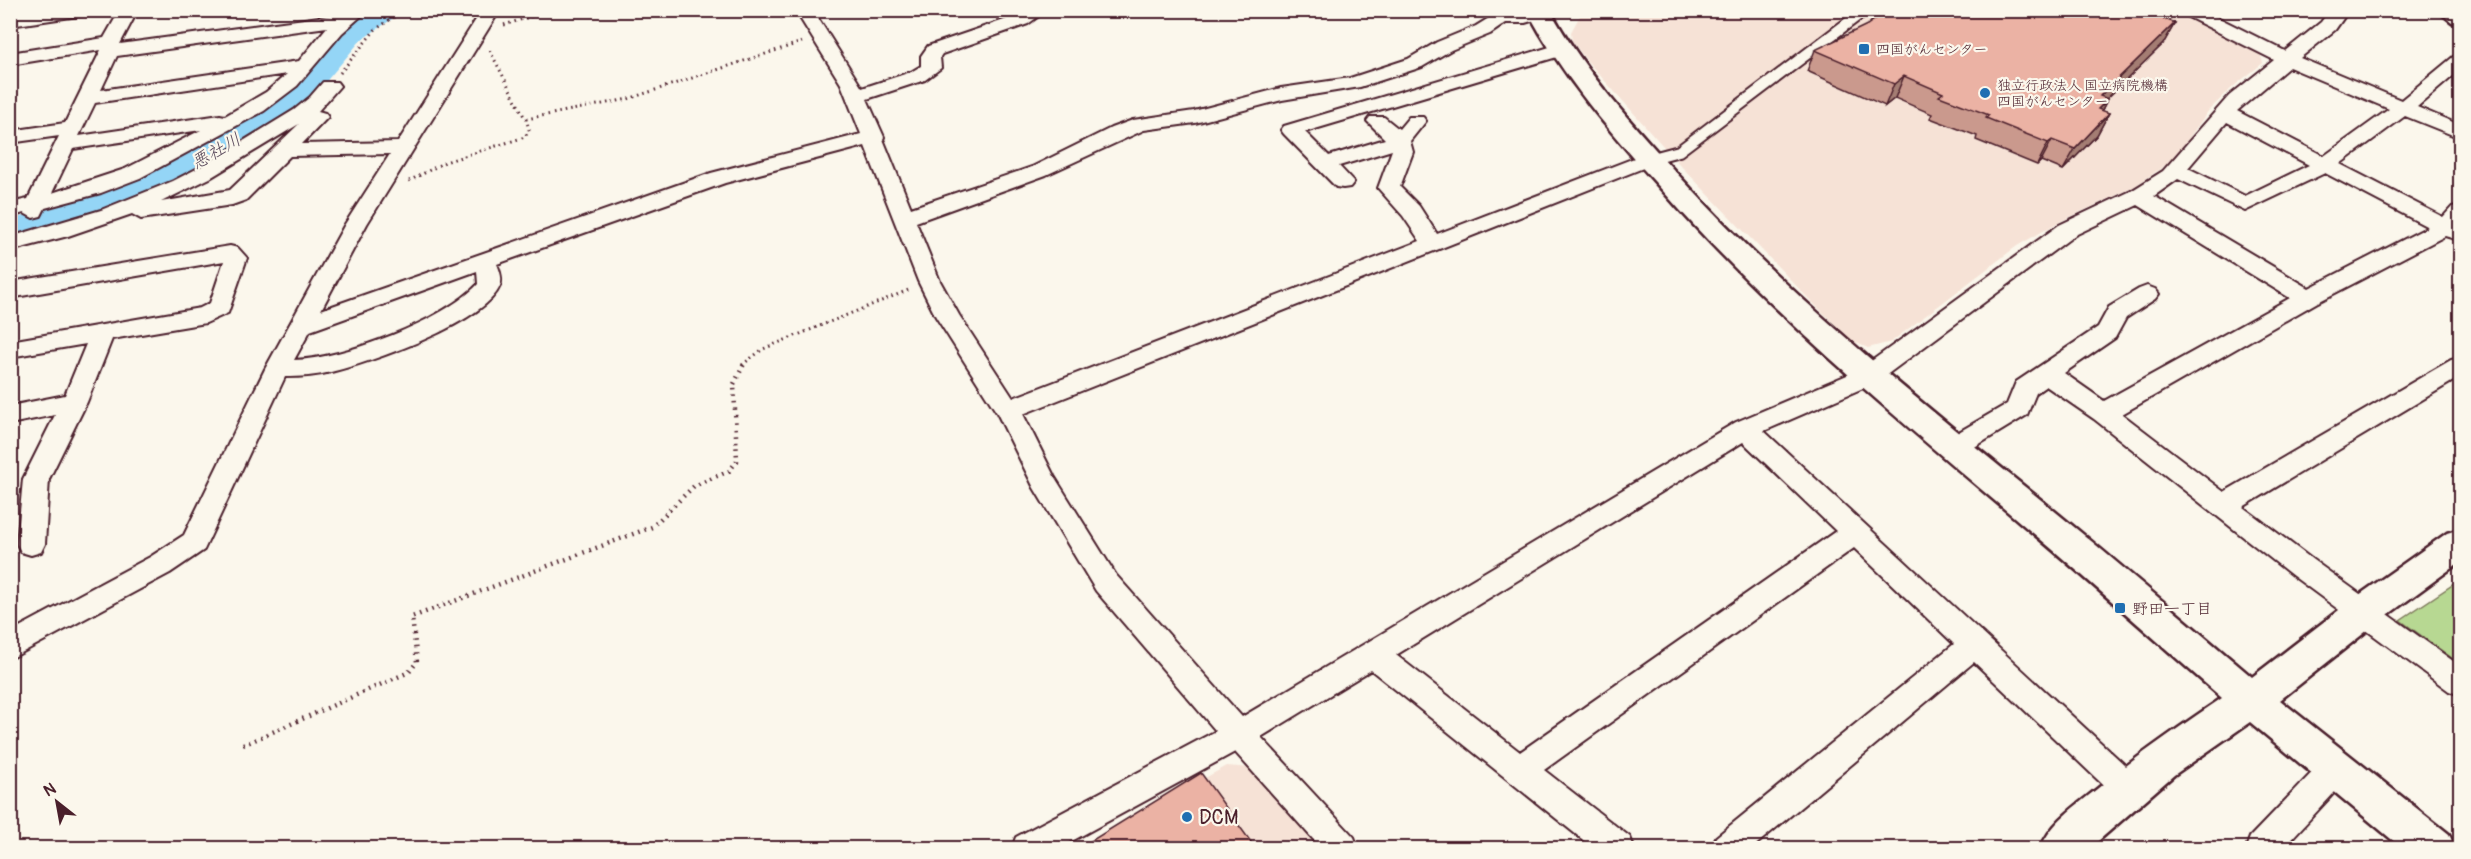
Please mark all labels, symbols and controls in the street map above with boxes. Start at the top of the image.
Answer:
place label: 四国がんセンター [1876,41,1987,58]
marker: 四国がんセンター [1857,42,1871,56]
place label: 独立行政法人 国立病院機構 四国がんセンター [1997,77,2168,110]
marker: 独立行政法人 国立病院機構 四国がんセンター [1978,86,1992,100]
water label: 悪社川 [187,128,245,175]
place label: 野田一丁目 [2132,599,2212,619]
marker: 野田一丁目 [2113,601,2127,615]
north arrow [27,772,87,832]
text: N [40,779,60,801]
place label: DCM [1199,805,1238,830]
marker: DCM [1180,810,1194,824]

